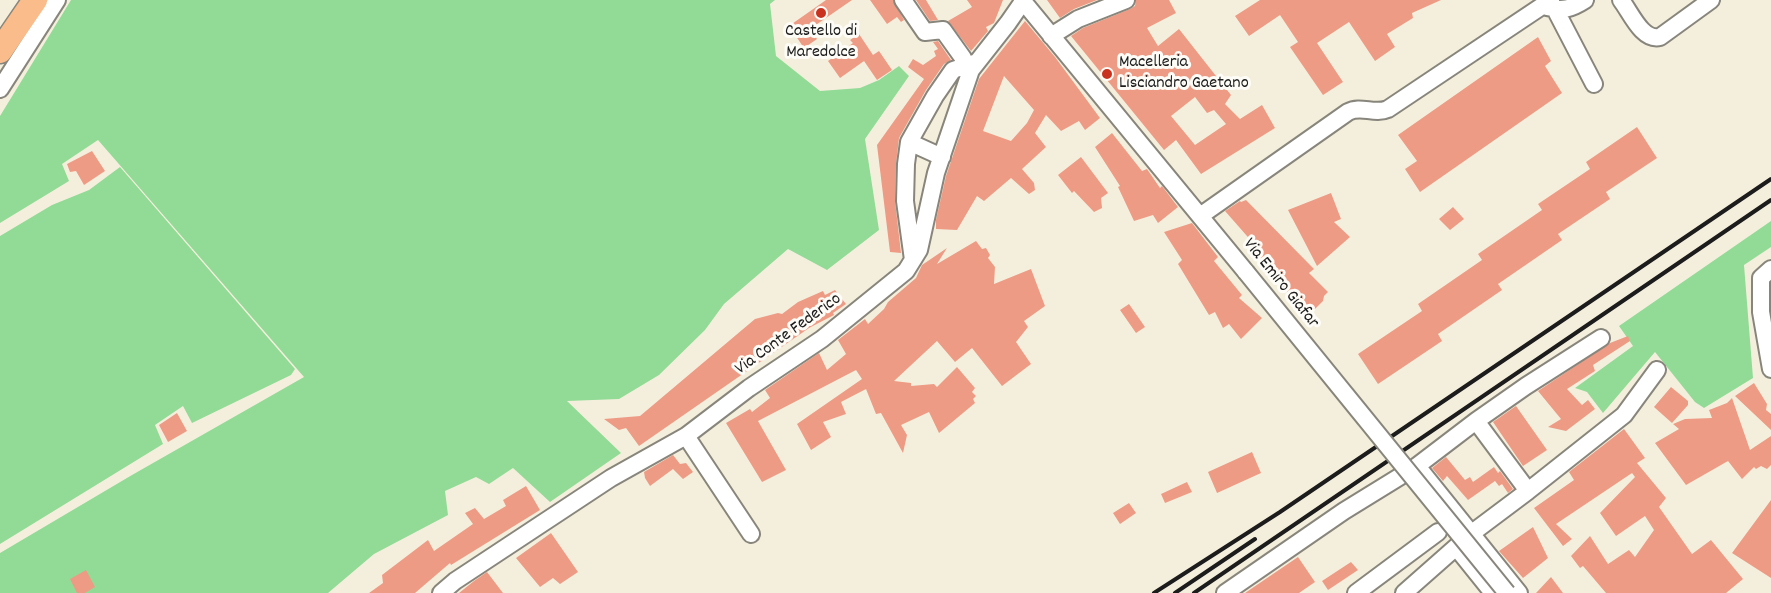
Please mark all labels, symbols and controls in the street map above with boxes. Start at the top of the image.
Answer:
marker: Castello di Maredolce [814,6,828,20]
place label: Castello di Maredolce [785,22,857,64]
place label: Macelleria Lisciandro Gaetano [1119,53,1249,96]
marker: Macelleria Lisciandro Gaetano [1100,67,1114,81]
street label: Via Emiro Giafar [1237,235,1323,333]
street label: Via Conte Federico [732,289,846,381]

